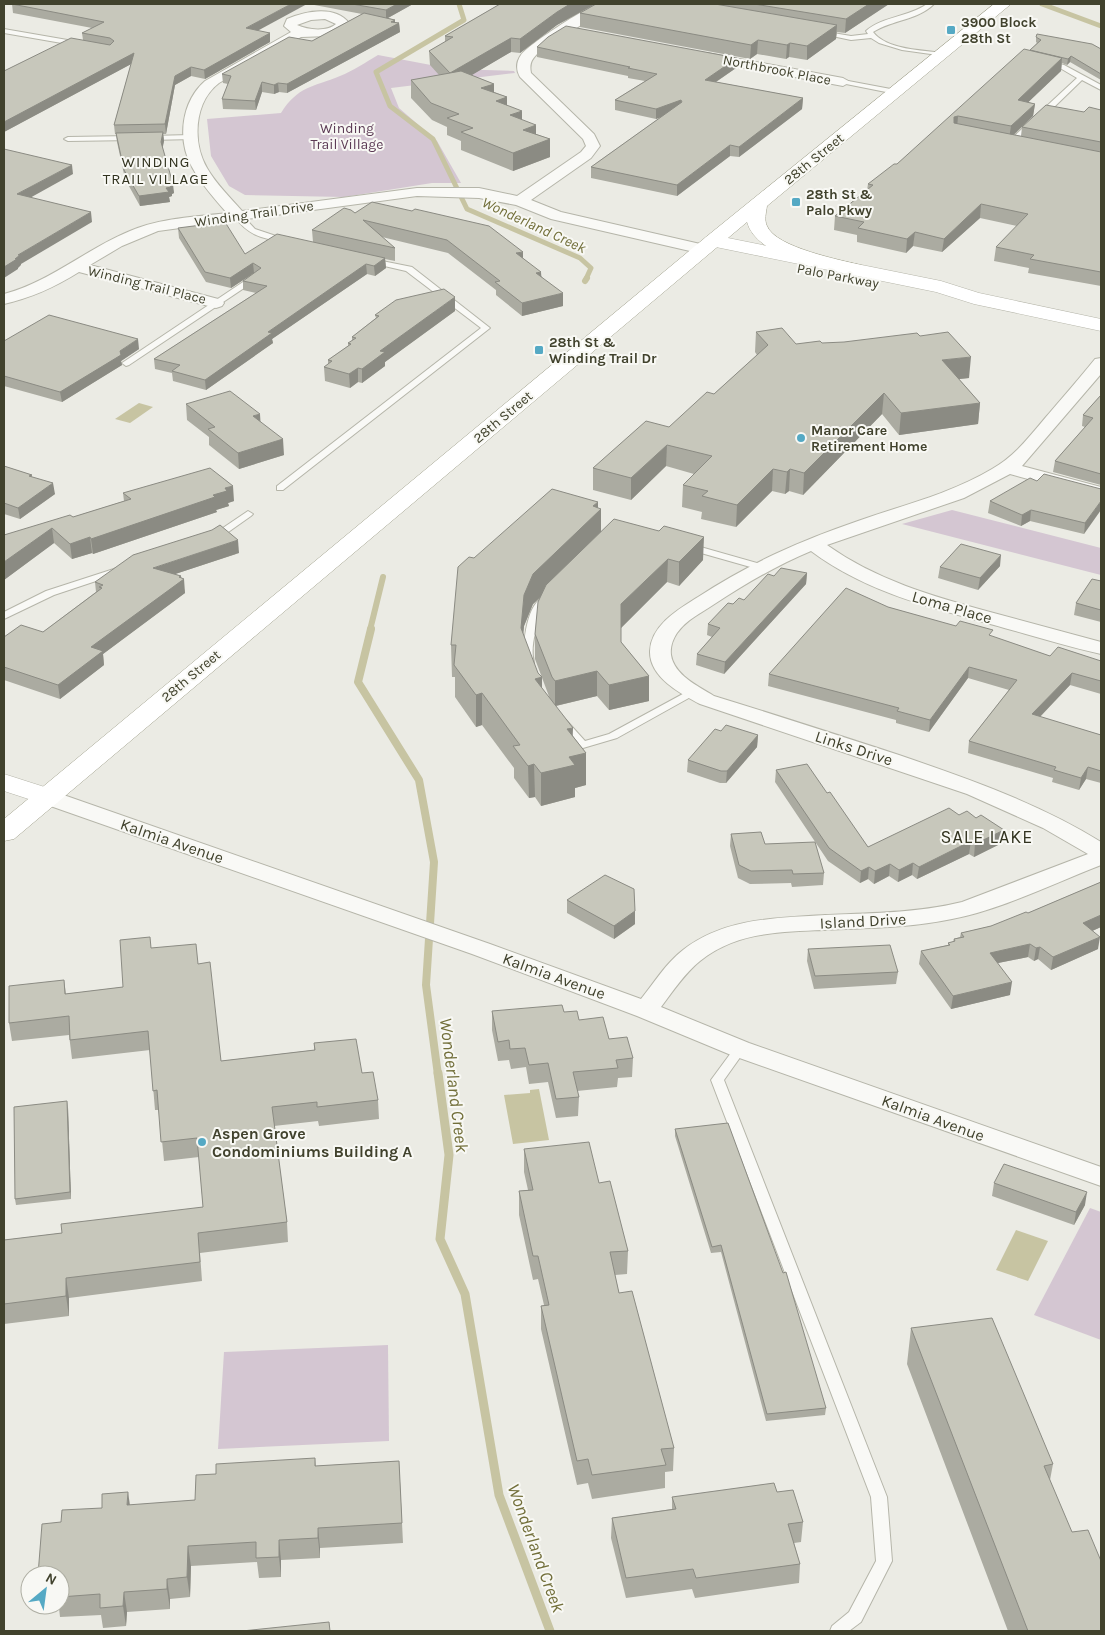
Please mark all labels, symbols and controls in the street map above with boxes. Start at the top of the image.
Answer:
place label: 3900 Block 28th St [961,14,1037,47]
marker: 3900 Block 28th St [945,24,957,36]
street label: Northbrook Place [722,51,832,89]
park label: Winding Trail Village [311,120,383,153]
street label: 28th Street [781,130,847,188]
district label: WINDING TRAIL VILLAGE [103,153,209,188]
place label: 28th St & Palo Pkwy [806,186,873,219]
water label: Wonderland Creek [479,193,589,257]
marker: 28th St & Palo Pkwy [790,196,802,208]
street label: Winding Trail Drive [193,197,315,231]
street label: Palo Parkway [796,260,881,292]
street label: Winding Trail Place [86,262,208,308]
place label: 28th St & Winding Trail Dr [549,334,657,367]
marker: 28th St & Winding Trail Dr [533,344,545,356]
street label: 28th Street [470,387,536,447]
place label: Manor Care Retirement Home [811,422,927,455]
marker: Manor Care Retirement Home [795,432,807,444]
street label: Loma Place [910,587,994,627]
street label: 28th Street [158,646,224,706]
street label: Links Drive [813,727,895,769]
street label: Kalmia Avenue [118,814,226,868]
district label: SALE LAKE [941,826,1033,848]
street label: Island Drive [819,909,907,933]
street label: Kalmia Avenue [500,949,608,1003]
water label: Wonderland Creek [435,1016,473,1154]
street label: Kalmia Avenue [879,1091,987,1145]
place label: Aspen Grove Condominiums Building A [212,1124,412,1161]
marker: Aspen Grove Condominiums Building A [196,1136,208,1148]
water label: Wonderland Creek [502,1481,570,1616]
north arrow [20,1565,70,1615]
text: N [43,1569,60,1589]

